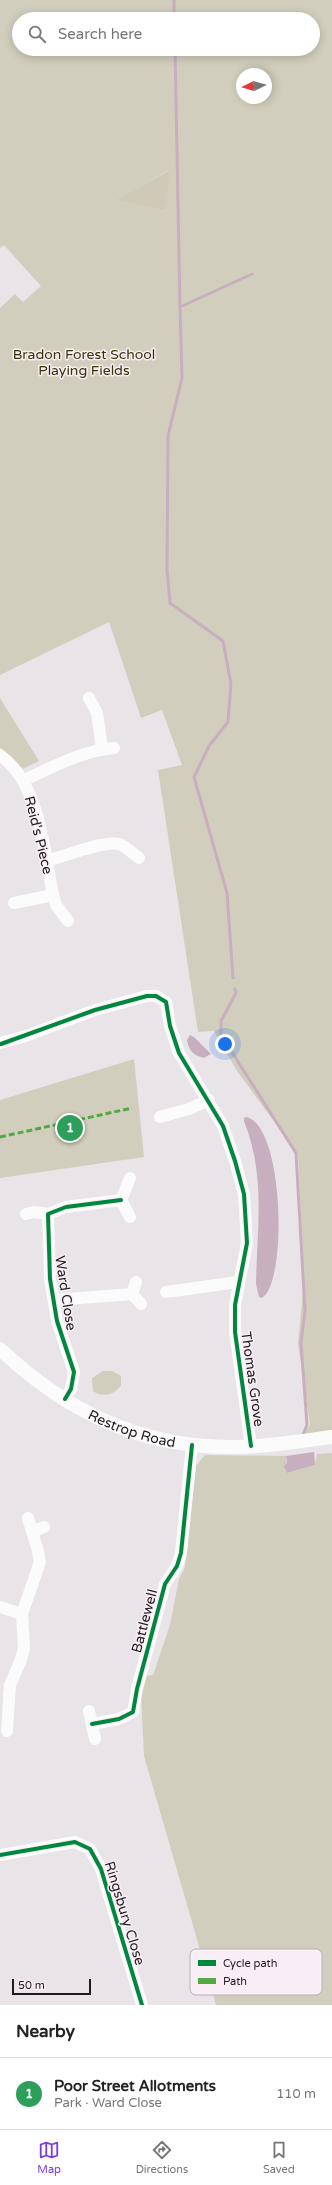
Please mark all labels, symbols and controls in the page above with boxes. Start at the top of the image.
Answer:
search box [12,12,320,56]
icon: search [26,23,48,45]
text: Search here [58,25,142,43]
north arrow [236,68,272,104]
park label: Bradon Forest School Playing Fields [13,346,155,379]
street label: Reid's Piece [21,794,56,876]
your location [215,1034,235,1054]
pin: 1 [57,1113,83,1143]
street label: Ward Close [51,1254,80,1332]
street label: Thomas Grove [237,1330,268,1428]
street label: Restrop Road [85,1406,177,1451]
street label: Battlewell [128,1587,161,1655]
street label: Ringsbury Close [101,1859,148,1967]
legend [190,1949,322,1995]
text: Cycle path [223,1957,278,1970]
text: Path [223,1975,247,1988]
scale bar [12,1977,91,1996]
text: 50 m [18,1979,45,1992]
text: Nearby [16,2021,75,2042]
text: Poor Street Allotments [54,2077,216,2095]
text: 1 [25,2086,33,2102]
text: 110 m [276,2086,316,2102]
text: Park · Ward Close [54,2095,162,2111]
tab: Map [37,2139,61,2176]
tab: Directions [136,2139,188,2176]
tab: Saved [263,2139,295,2176]

